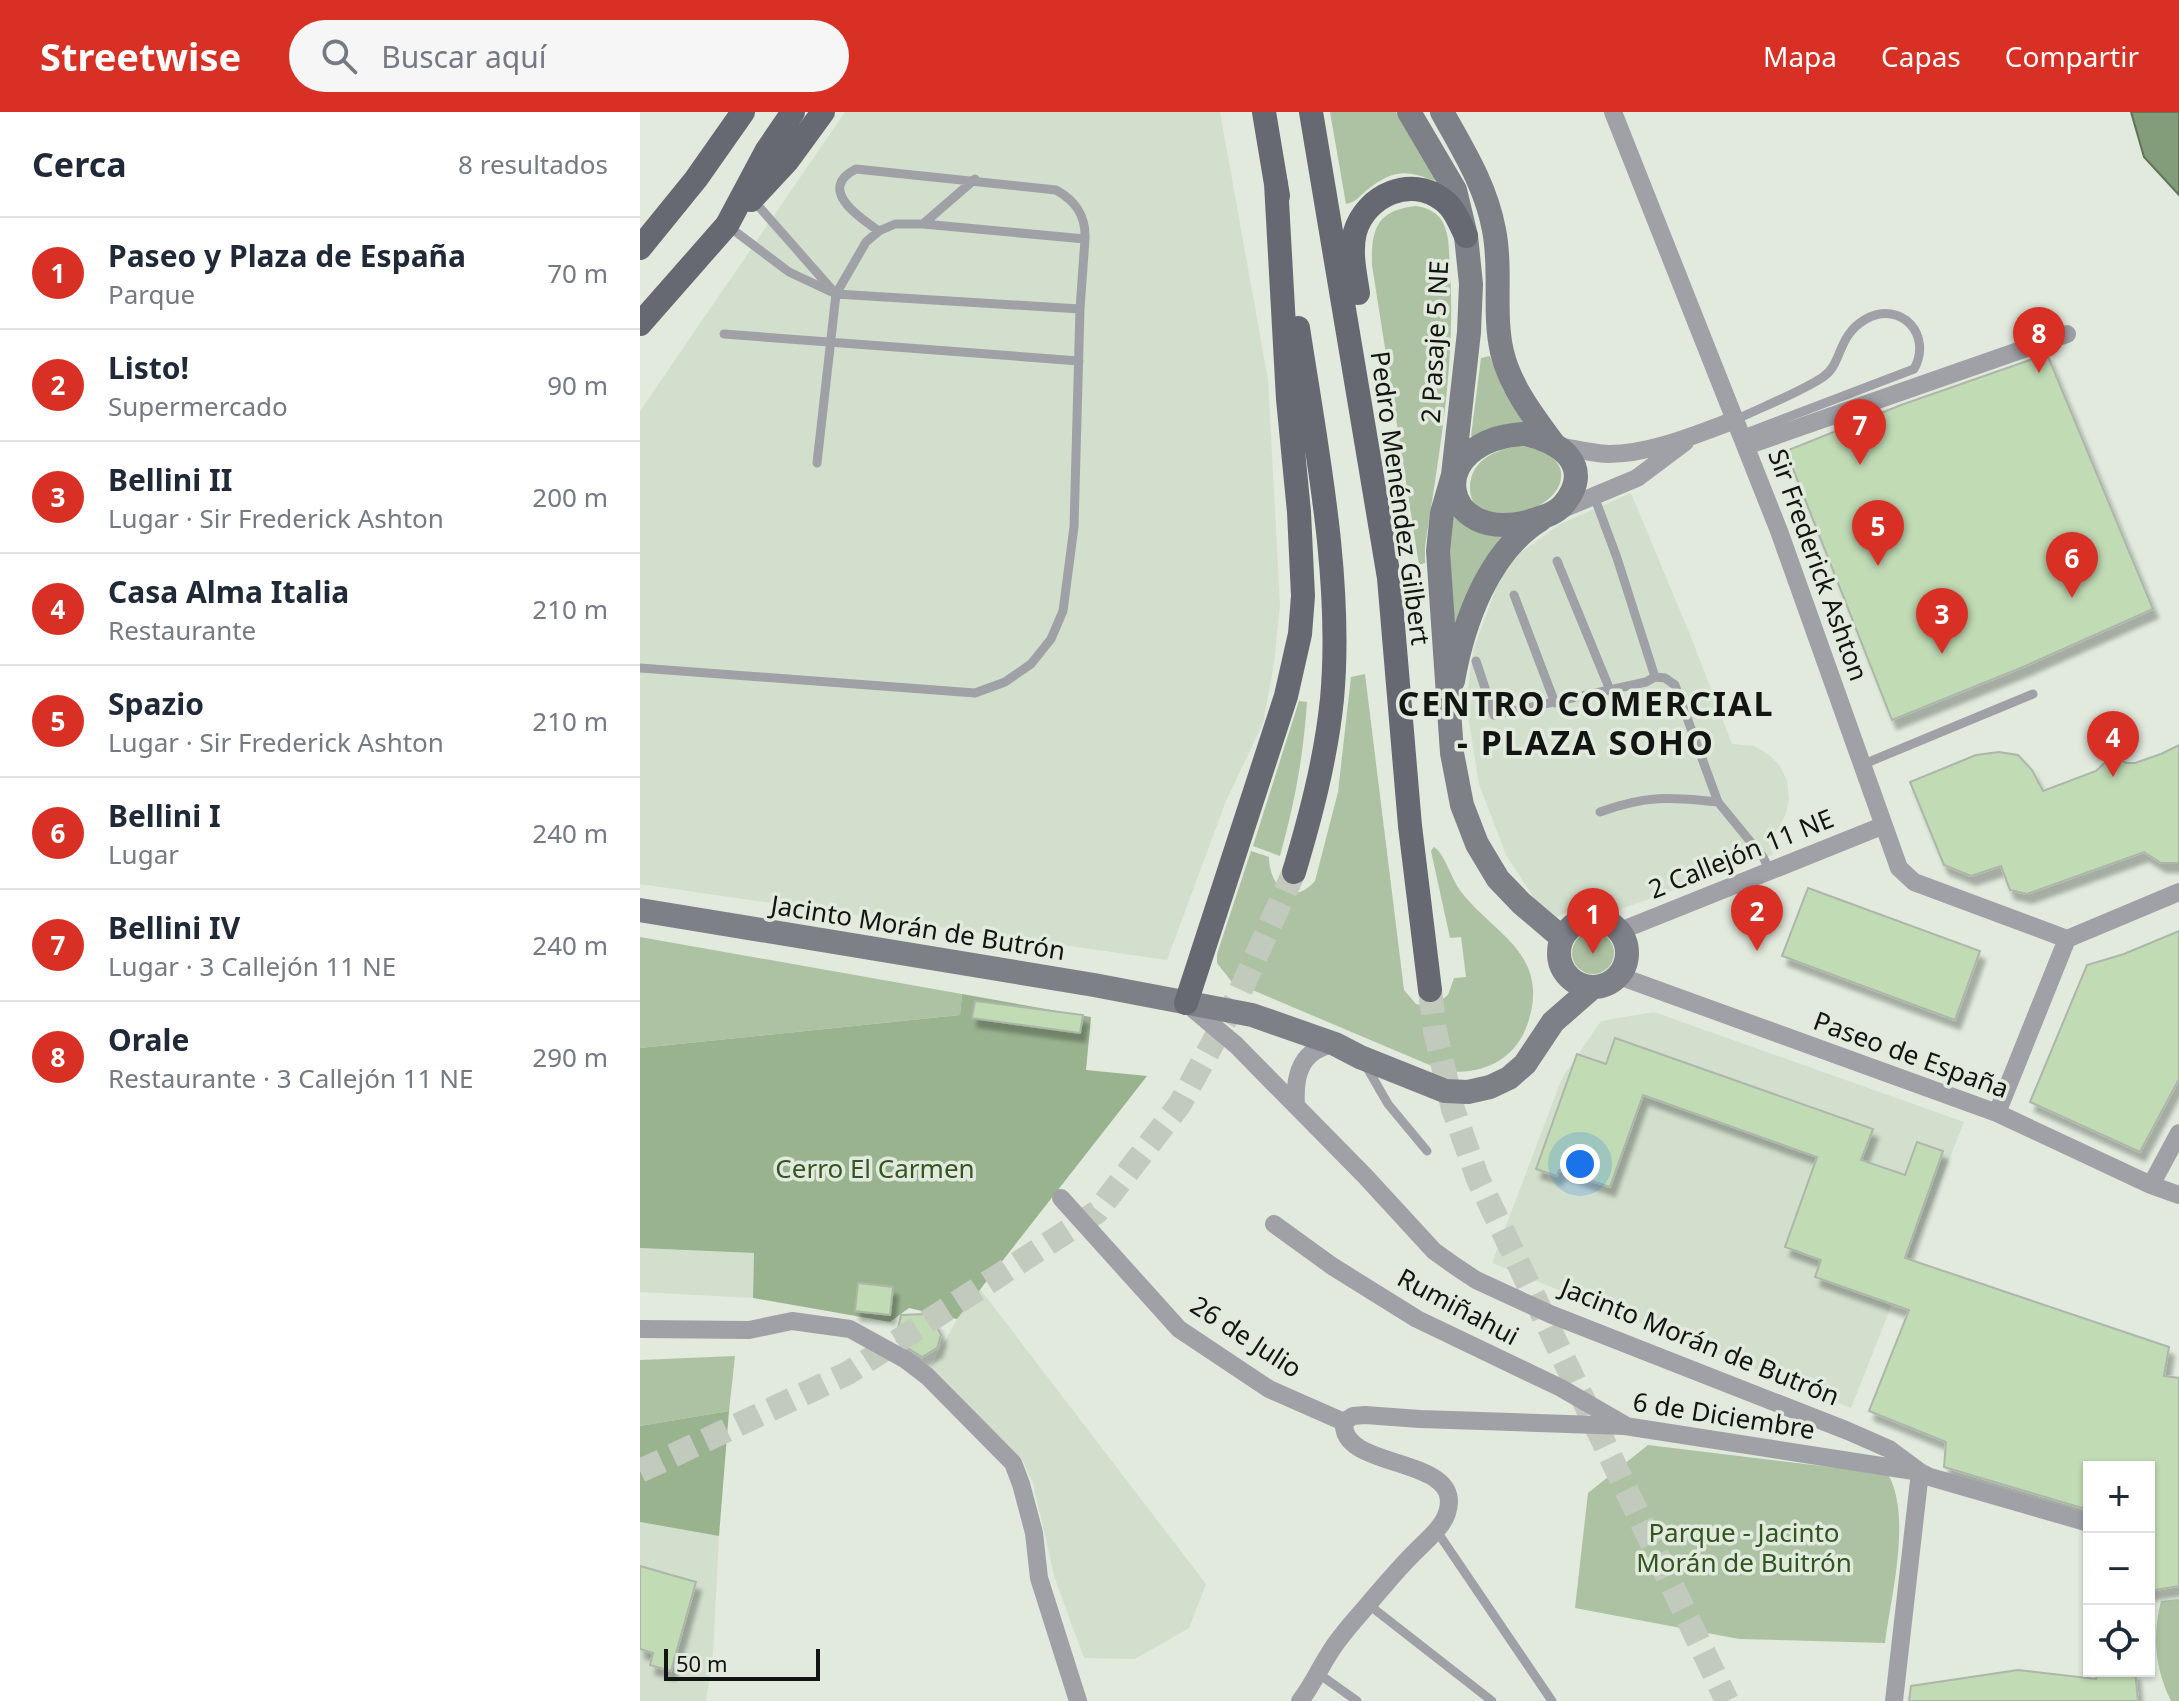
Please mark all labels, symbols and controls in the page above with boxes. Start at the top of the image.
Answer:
search box [289,20,849,92]
text: Streetwise [40,30,241,82]
icon: search [317,34,361,78]
text: Buscar aquí [381,36,547,77]
text: Mapa [1763,37,1837,75]
text: Capas [1881,37,1961,75]
text: Compartir [2005,37,2139,75]
text: Cerca [32,141,127,187]
text: 8 resultados [458,146,608,182]
text: Paseo y Plaza de España [108,235,466,276]
text: 1 [51,255,65,291]
text: 70 m [547,255,608,291]
street label: 2 Pasaje 5 NE [1412,260,1456,424]
text: Parque [108,276,195,312]
pin: 8 [2013,307,2065,373]
text: Listo! [108,347,189,388]
street label: Pedro Menéndez Gilbert [1363,348,1439,647]
text: 2 [51,367,65,403]
text: 90 m [547,367,608,403]
text: Supermercado [108,388,288,424]
pin: 7 [1834,399,1886,465]
street label: Sir Frederick Ashton [1760,444,1878,686]
text: Bellini II [108,459,232,500]
text: 3 [51,479,65,515]
text: 200 m [532,479,608,515]
text: Lugar · Sir Frederick Ashton [108,500,444,536]
pin: 5 [1852,500,1904,566]
pin: 6 [2046,532,2098,598]
text: Casa Alma Italia [108,571,349,612]
pin: 3 [1916,588,1968,654]
text: 4 [51,591,65,627]
text: 210 m [532,591,608,627]
text: Restaurante [108,612,256,648]
district label: CENTRO COMERCIAL - PLAZA SOHO [1397,680,1775,765]
text: Spazio [108,683,204,724]
text: 5 [51,703,65,739]
text: 210 m [532,703,608,739]
pin: 4 [2087,711,2139,777]
text: Lugar · Sir Frederick Ashton [108,724,444,760]
text: Bellini I [108,795,221,836]
street label: 2 Callejón 11 NE [1643,800,1839,907]
text: 6 [51,815,65,851]
text: 240 m [532,815,608,851]
text: Lugar [108,836,179,872]
street label: Jacinto Morán de Butrón [765,885,1068,968]
pin: 2 [1731,885,1783,951]
pin: 1 [1567,888,1619,954]
text: Bellini IV [108,907,240,948]
text: 7 [51,927,65,963]
text: 240 m [532,927,608,963]
text: Lugar · 3 Callejón 11 NE [108,948,396,984]
street label: Paseo de España [1809,1002,2014,1106]
text: Orale [108,1019,189,1060]
text: 8 [51,1039,65,1075]
text: 290 m [532,1039,608,1075]
text: Restaurante · 3 Callejón 11 NE [108,1060,473,1096]
your location [1560,1144,1600,1184]
park label: Cerro El Carmen [775,1150,975,1186]
street label: Rumiñahui [1391,1259,1526,1353]
street label: Jacinto Morán de Butrón [1553,1268,1845,1413]
street label: 26 de Julio [1184,1287,1309,1386]
street label: 6 de Diciembre [1631,1383,1818,1447]
map controls [2083,1461,2155,1677]
button: + [2083,1461,2155,1533]
park label: Parque - Jacinto Morán de Buitrón [1636,1514,1852,1580]
button: − [2083,1533,2155,1605]
button: locate [2083,1605,2155,1677]
scale bar [664,1645,820,1681]
text: 50 m [676,1648,727,1678]

